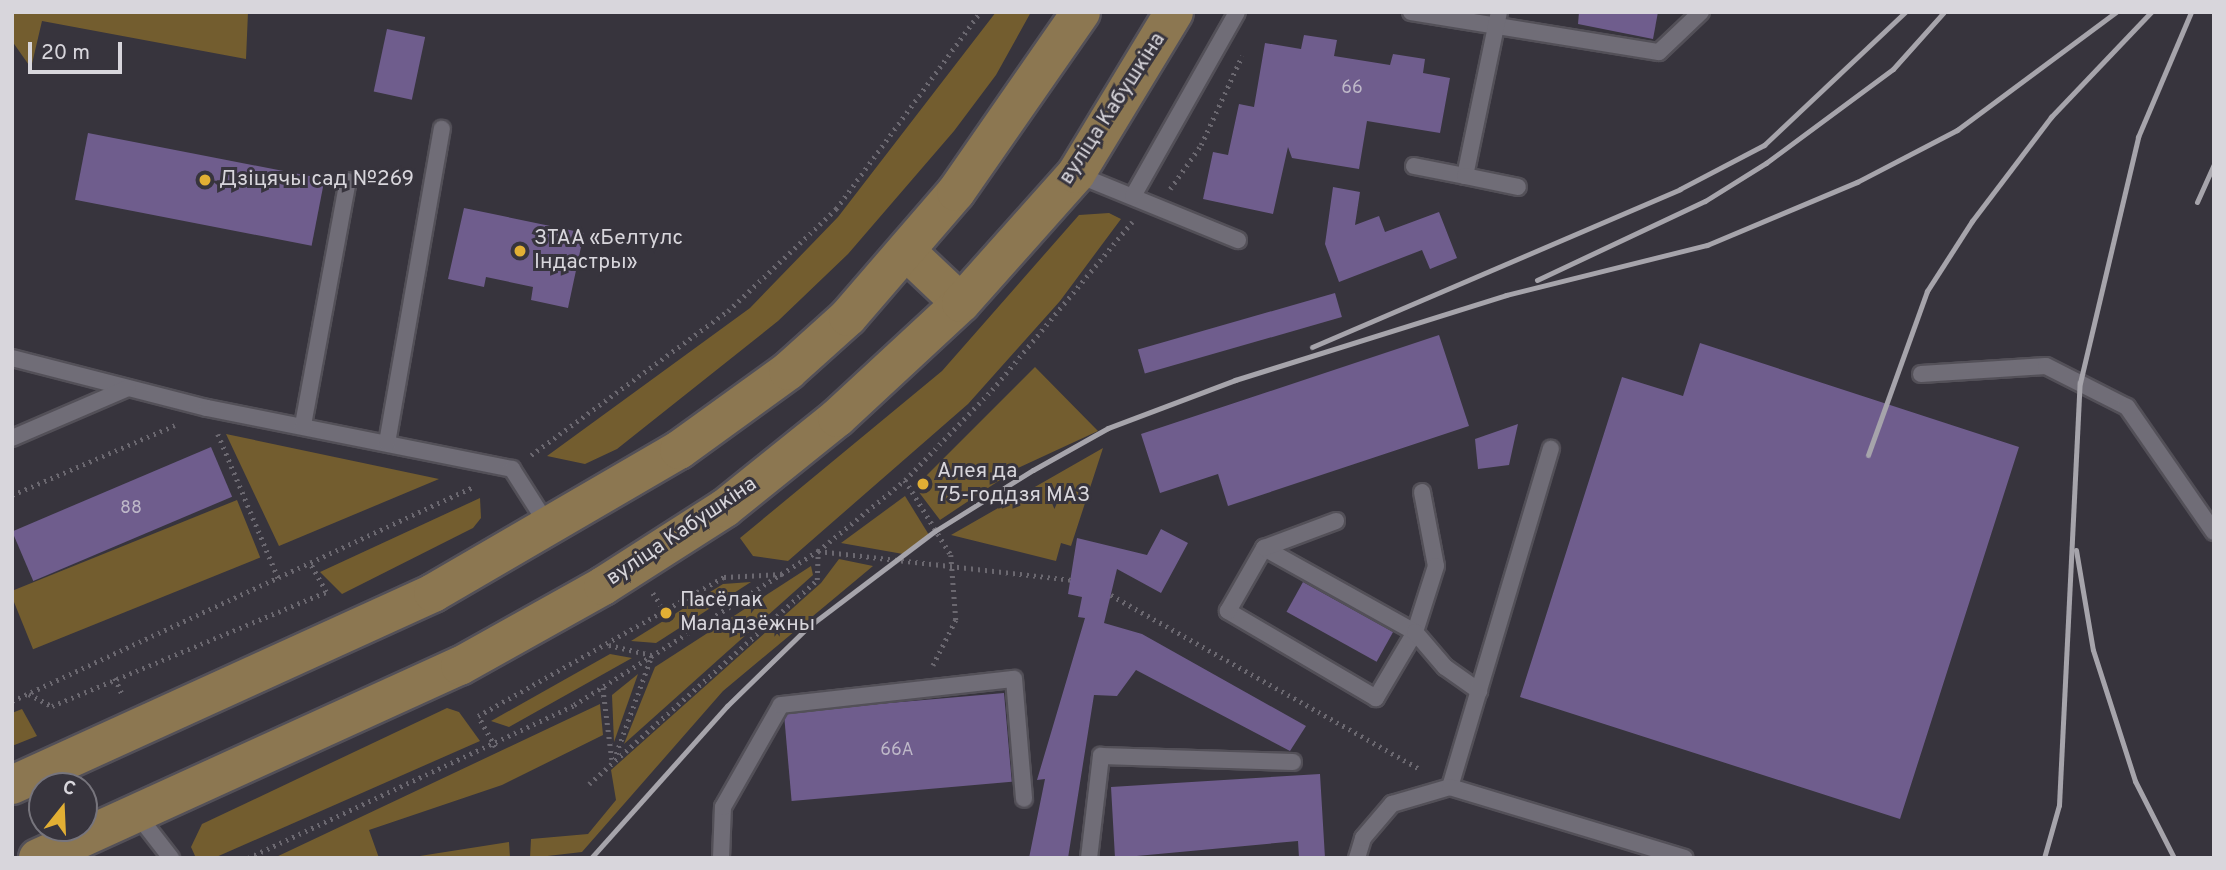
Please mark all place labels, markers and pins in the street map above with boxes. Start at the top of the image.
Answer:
place label: Дзіцячы сад №269 [219,167,414,193]
marker: Дзіцячы сад №269 [197,172,213,188]
place label: ЗТАА «Белтулс Iндастры» [534,226,684,276]
marker: ЗТАА «Белтулс Iндастры» [512,243,528,259]
place label: Алея да 75-годдзя МАЗ [937,459,1090,509]
marker: Алея да 75-годдзя МАЗ [915,476,931,492]
place label: Пасёлак Маладзёжны [680,588,815,638]
marker: Пасёлак Маладзёжны [658,605,674,621]

